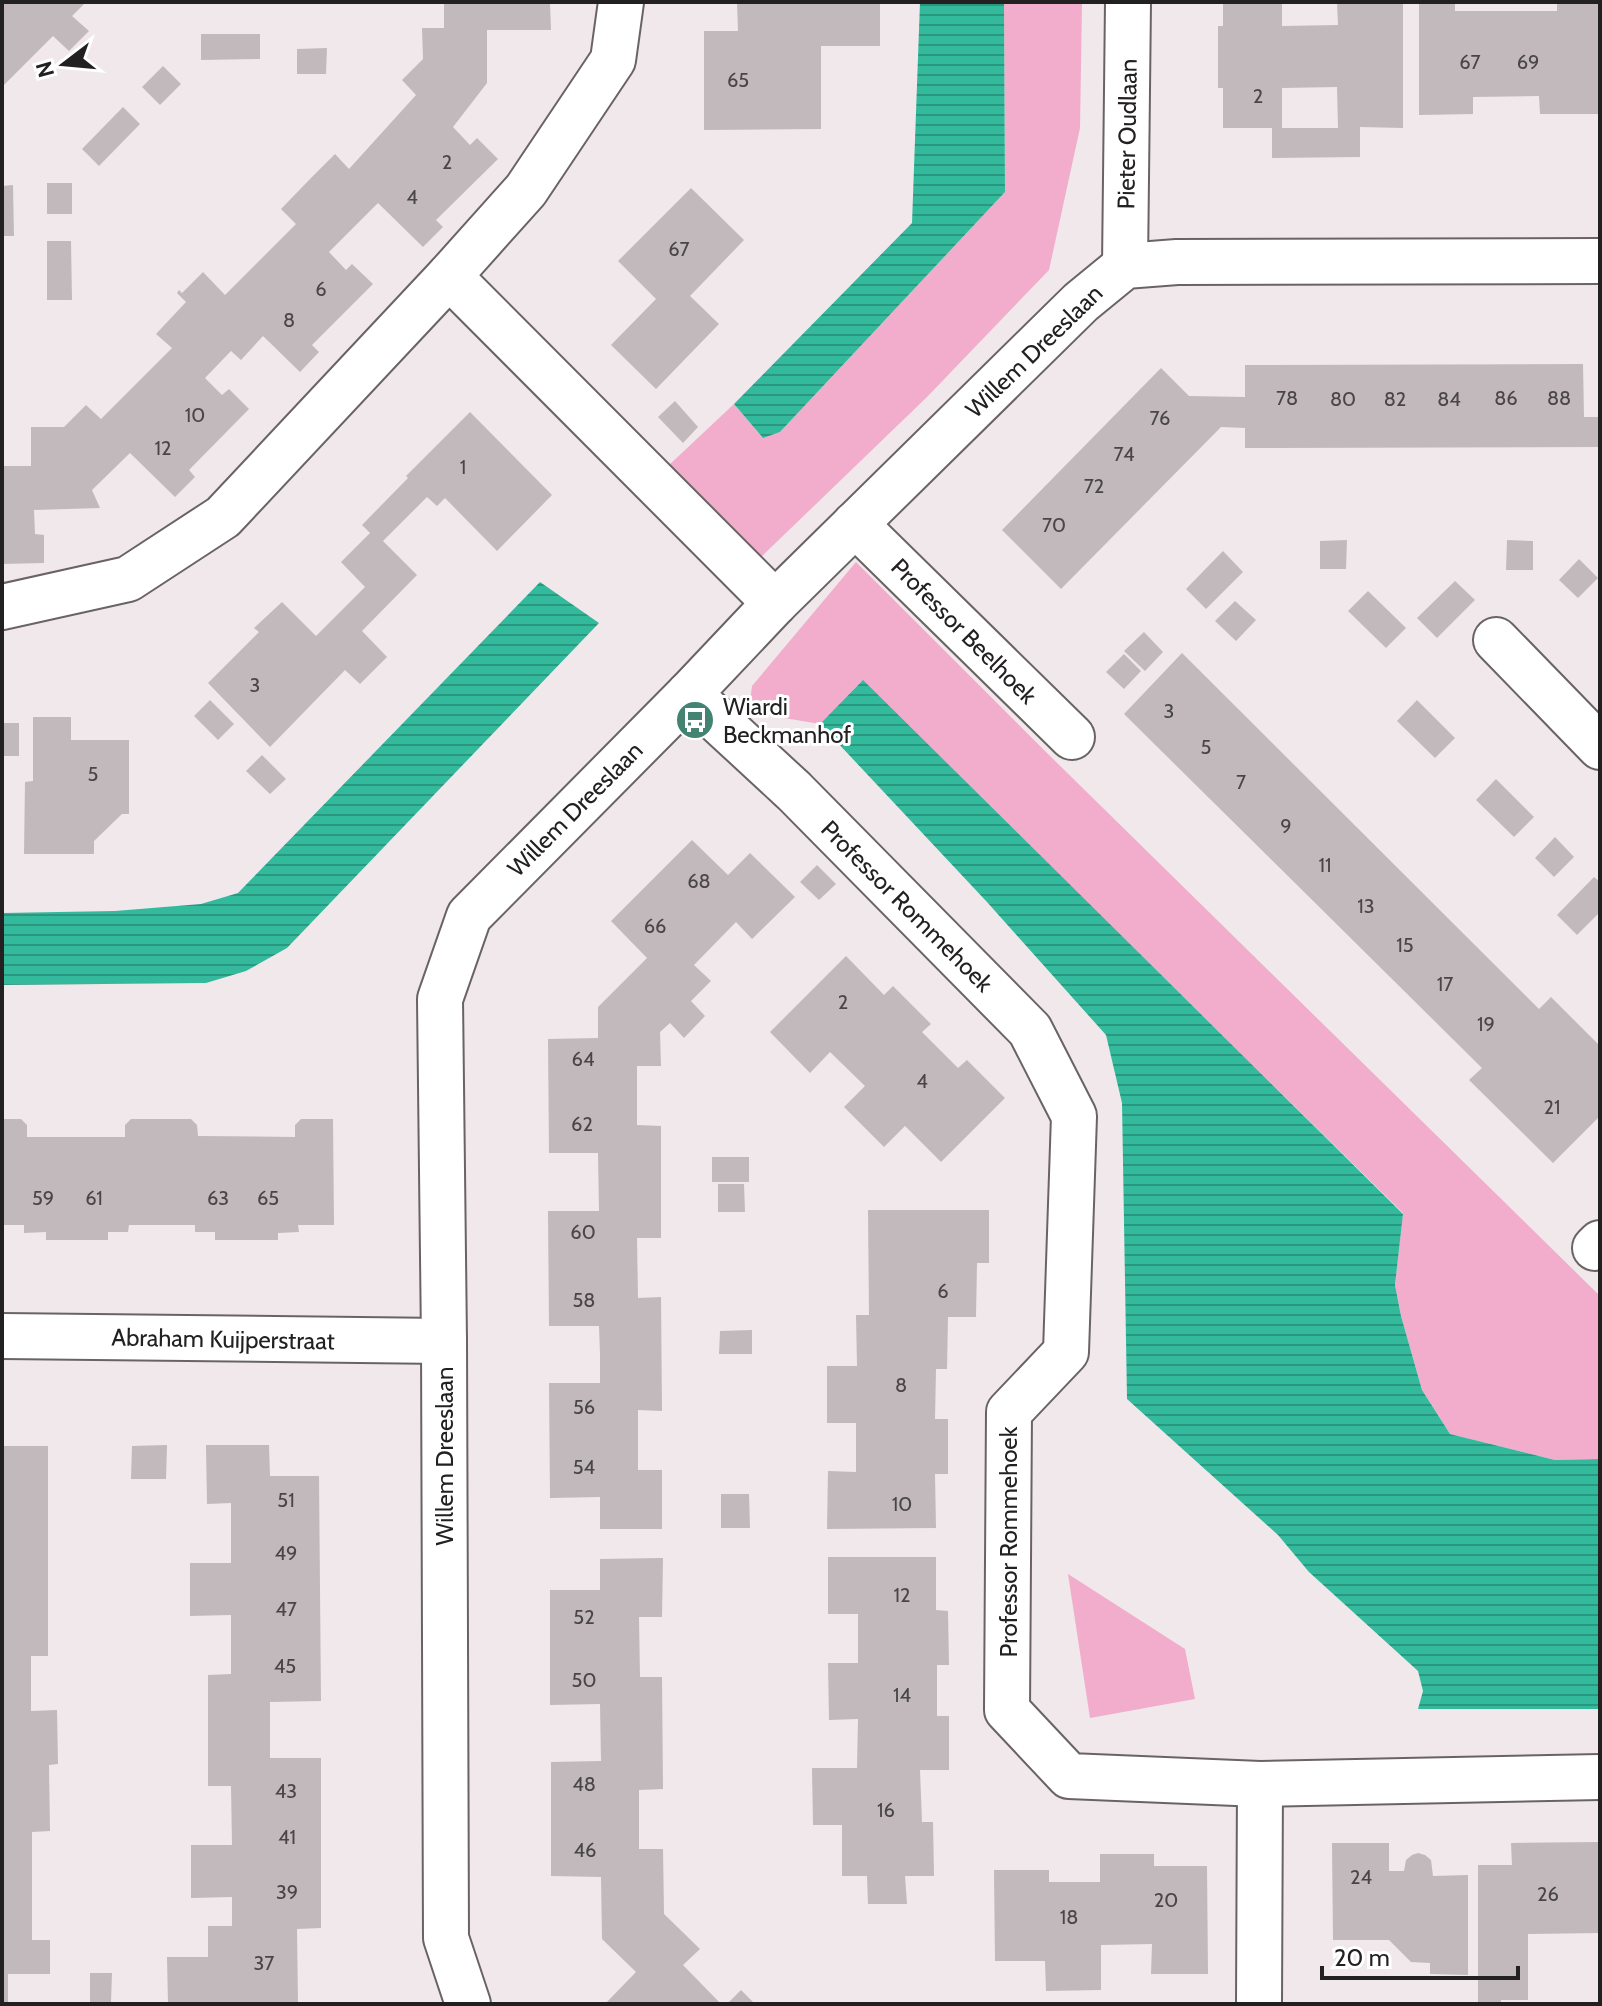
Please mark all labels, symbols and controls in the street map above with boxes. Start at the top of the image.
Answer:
north arrow [24,24,104,104]
house number: 67 [1459,50,1481,74]
house number: 69 [1517,50,1539,74]
text: N [30,58,60,81]
street label: Pieter Oudlaan [1111,58,1143,210]
house number: 65 [727,68,749,92]
house number: 2 [1253,84,1263,108]
house number: 2 [442,150,452,174]
house number: 4 [406,185,418,209]
house number: 67 [668,237,690,261]
house number: 6 [315,277,327,301]
street label: Willem Dreeslaan [960,278,1108,424]
house number: 8 [283,308,295,332]
house number: 78 [1276,386,1298,410]
house number: 86 [1494,386,1518,410]
house number: 88 [1547,386,1571,410]
house number: 80 [1330,387,1356,411]
house number: 82 [1384,387,1406,411]
house number: 84 [1437,387,1461,411]
house number: 10 [185,403,205,427]
house number: 76 [1150,406,1170,430]
house number: 12 [155,436,172,460]
house number: 74 [1114,442,1135,466]
house number: 1 [460,455,466,479]
house number: 72 [1084,474,1104,498]
house number: 70 [1042,513,1066,537]
street label: Professor Beelhoek [885,552,1043,710]
house number: 3 [250,673,260,697]
place label: Wiardi Beckmanhof [723,692,851,749]
bus stop icon: Wiardi Beckmanhof [674,699,716,741]
house number: 3 [1164,699,1174,723]
house number: 5 [1201,735,1211,759]
street label: Willem Dreeslaan [502,736,648,882]
house number: 5 [88,762,98,786]
house number: 7 [1236,770,1246,794]
street label: Professor Rommehoek [815,814,999,998]
house number: 9 [1280,814,1292,838]
house number: 11 [1318,853,1332,877]
house number: 68 [687,869,711,893]
house number: 13 [1357,894,1375,918]
house number: 66 [644,914,666,938]
house number: 15 [1396,933,1414,957]
house number: 17 [1437,972,1453,996]
house number: 2 [838,990,848,1014]
house number: 19 [1477,1012,1495,1036]
house number: 64 [572,1047,595,1071]
house number: 4 [916,1069,928,1093]
house number: 21 [1544,1095,1561,1119]
house number: 62 [571,1112,593,1136]
house number: 59 [32,1186,54,1210]
house number: 61 [85,1186,103,1210]
house number: 63 [207,1186,229,1210]
house number: 65 [257,1186,279,1210]
house number: 60 [570,1220,596,1244]
house number: 6 [937,1279,949,1303]
house number: 58 [573,1288,595,1312]
street label: Abraham Kuijperstraat [111,1323,335,1355]
street label: Willem Dreeslaan [430,1367,459,1545]
house number: 8 [895,1373,907,1397]
house number: 56 [573,1395,595,1419]
street label: Professor Rommehoek [994,1426,1023,1657]
house number: 54 [573,1455,596,1479]
house number: 51 [277,1488,295,1512]
house number: 10 [892,1492,912,1516]
house number: 49 [275,1541,297,1565]
house number: 12 [894,1583,911,1607]
house number: 47 [275,1597,297,1621]
house number: 52 [573,1605,595,1629]
house number: 45 [274,1654,296,1678]
house number: 50 [572,1668,596,1692]
house number: 14 [893,1683,911,1707]
house number: 48 [572,1772,596,1796]
house number: 43 [275,1779,297,1803]
house number: 16 [877,1798,895,1822]
house number: 41 [278,1825,296,1849]
house number: 46 [574,1838,596,1862]
house number: 24 [1350,1865,1372,1889]
house number: 39 [276,1880,298,1904]
house number: 26 [1537,1882,1559,1906]
house number: 20 [1154,1888,1178,1912]
house number: 18 [1060,1905,1078,1929]
scale bar [1322,1930,1518,1980]
text: 20 m [1334,1943,1390,1972]
house number: 37 [254,1951,274,1975]

